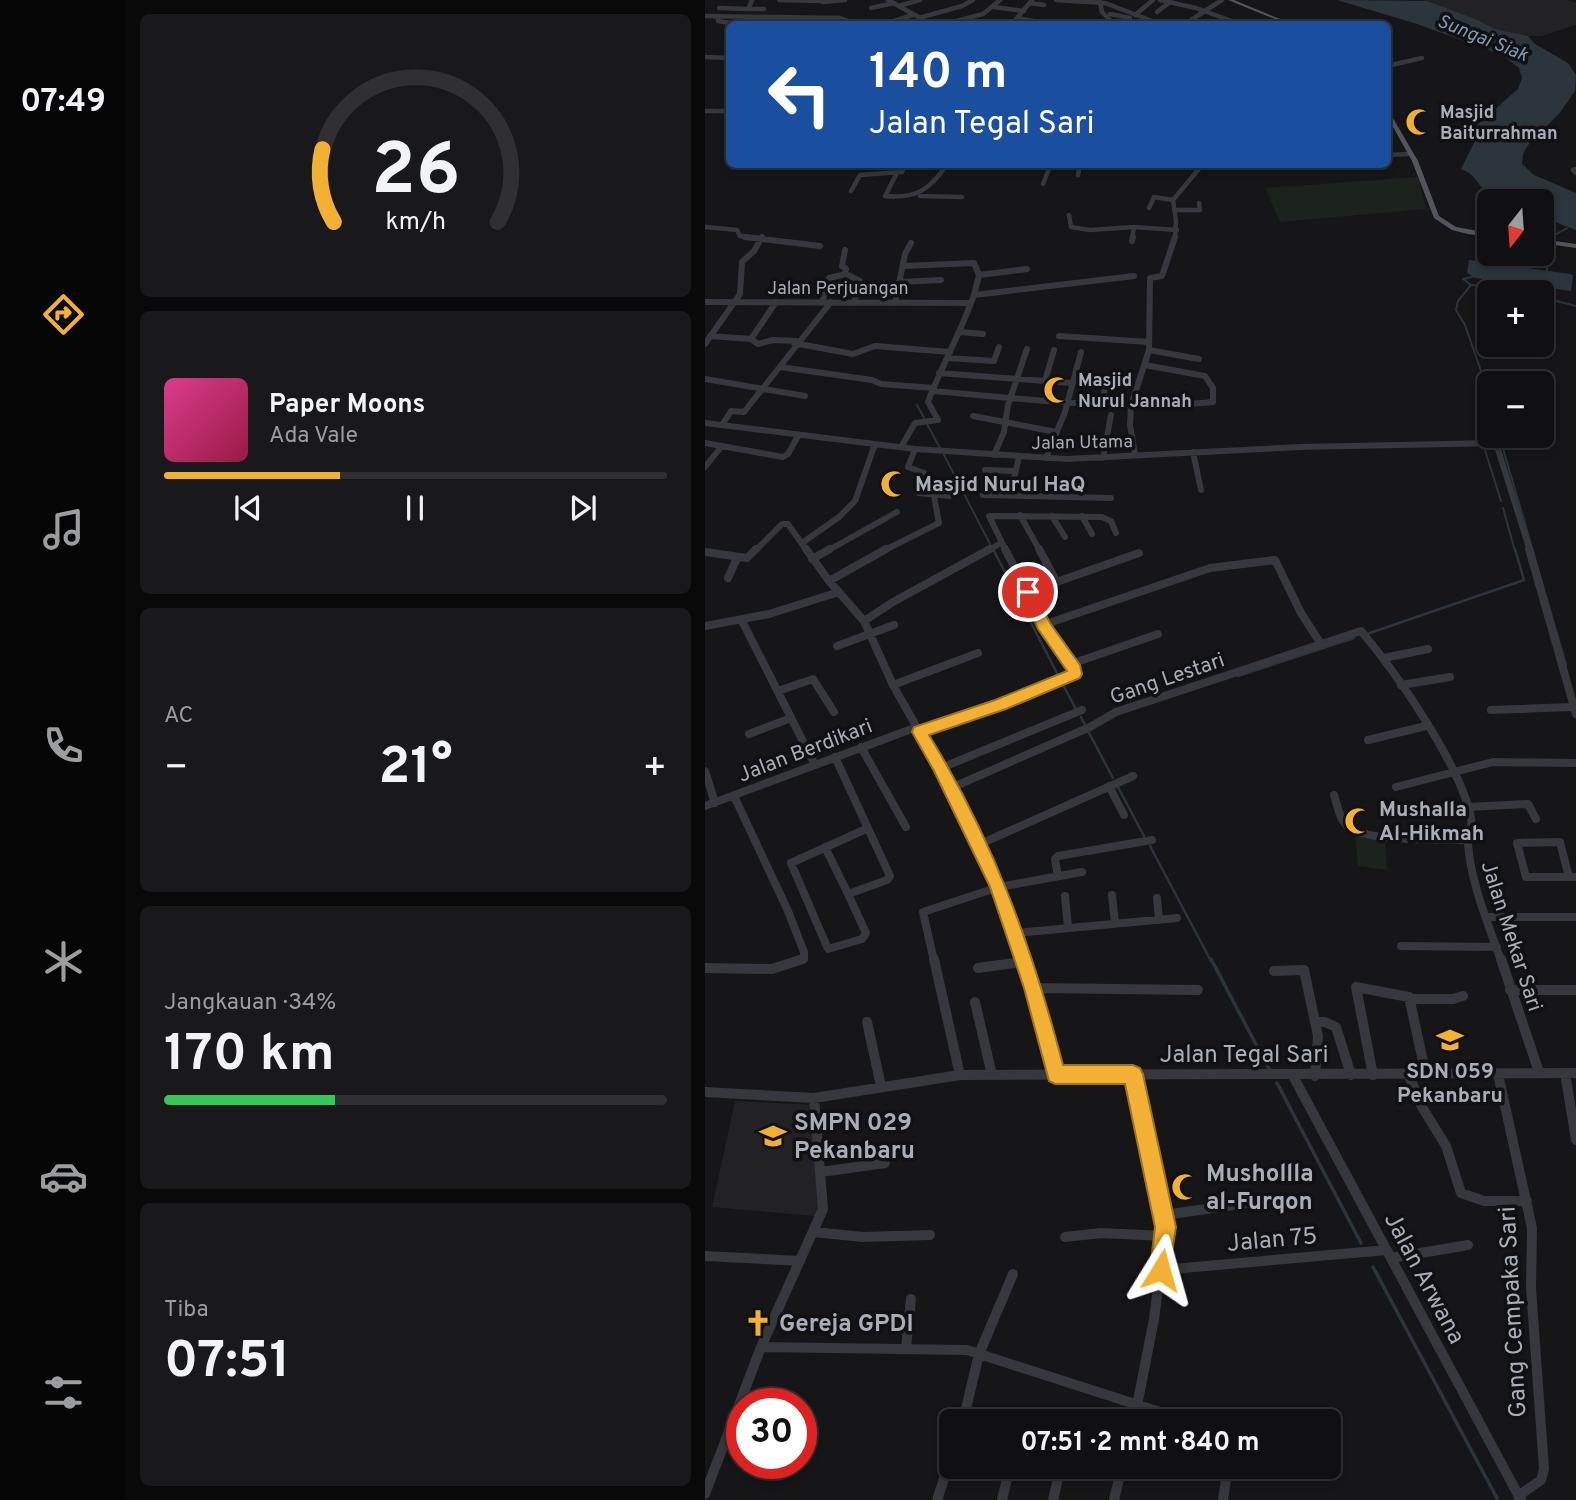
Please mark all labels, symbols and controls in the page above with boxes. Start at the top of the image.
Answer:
water label: Sungai Siak [1433,10,1532,68]
text: 140 m [869,44,1008,106]
icon: left [754,49,845,140]
text: 07:49 [20,83,106,123]
place label: Masjid Baiturrahman [1440,102,1558,146]
text: Jalan Tegal Sari [869,105,1095,145]
mosque icon: Masjid Baiturrahman [1404,107,1434,137]
text: 26 [371,128,460,220]
north arrow [1477,189,1554,266]
map controls [1477,189,1554,448]
text: km/h [385,206,446,238]
street label: Jalan Perjuangan [767,278,909,301]
button: + [1477,280,1554,357]
icon: directions [39,290,88,339]
place label: Masjid Nurul Jannah [1078,370,1192,414]
button: − [1477,371,1554,448]
mosque icon: Masjid Nurul Jannah [1042,375,1072,405]
text: Paper Moons [269,389,425,422]
text: Ada Vale [269,422,358,451]
street label: Jalan Utama [1031,431,1133,456]
mosque icon: Masjid Nurul HaQ [879,469,909,499]
place label: Masjid Nurul HaQ [915,472,1085,499]
icon: previous [229,489,267,527]
icon: pause [396,489,434,527]
icon: next [564,489,602,527]
icon: music [39,505,88,554]
pin [998,562,1058,622]
icon: arrive [1009,573,1047,611]
street label: Gang Lestari [1107,647,1228,712]
text: AC [164,702,193,731]
street label: Jalan Berdikari [735,713,877,789]
icon: phone [39,721,88,770]
text: 21° [378,736,453,802]
text: − [164,745,189,794]
text: + [642,745,667,794]
place label: Mushalla Al-Hikmah [1379,797,1484,848]
mosque icon: Mushalla Al-Hikmah [1343,806,1373,836]
street label: Jalan Mekar Sari [1474,858,1548,1015]
icon: climate [39,937,88,986]
text: Jangkauan · 34% [164,989,336,1018]
text: 170 km [164,1023,335,1089]
school or university icon: SDN 059 Pekanbaru [1435,1025,1465,1055]
street label: Jalan Tegal Sari [1159,1041,1329,1071]
place label: SDN 059 Pekanbaru [1397,1059,1503,1110]
place label: SMPN 029 Pekanbaru [794,1109,915,1167]
school or university icon: SMPN 029 Pekanbaru [758,1121,788,1151]
icon: car [39,1152,88,1201]
place label: Mushollla al-Furqon [1206,1160,1314,1218]
mosque icon: Mushollla al-Furqon [1170,1172,1200,1202]
street label: Gang Cempaka Sari [1493,1206,1535,1418]
street label: Jalan Arwana [1376,1208,1471,1350]
street label: Jalan 75 [1226,1222,1319,1260]
position arrow [1124,1233,1198,1307]
text: Tiba [164,1296,209,1325]
church icon: Gereja GPDI [743,1308,773,1338]
place label: Gereja GPDI [779,1310,914,1340]
text: 07:51 [164,1330,290,1396]
icon: filters [39,1368,88,1417]
speed limit sign: 30 [726,1388,817,1479]
text: 07:51 · 2 mnt · 840 m [1020,1427,1260,1460]

